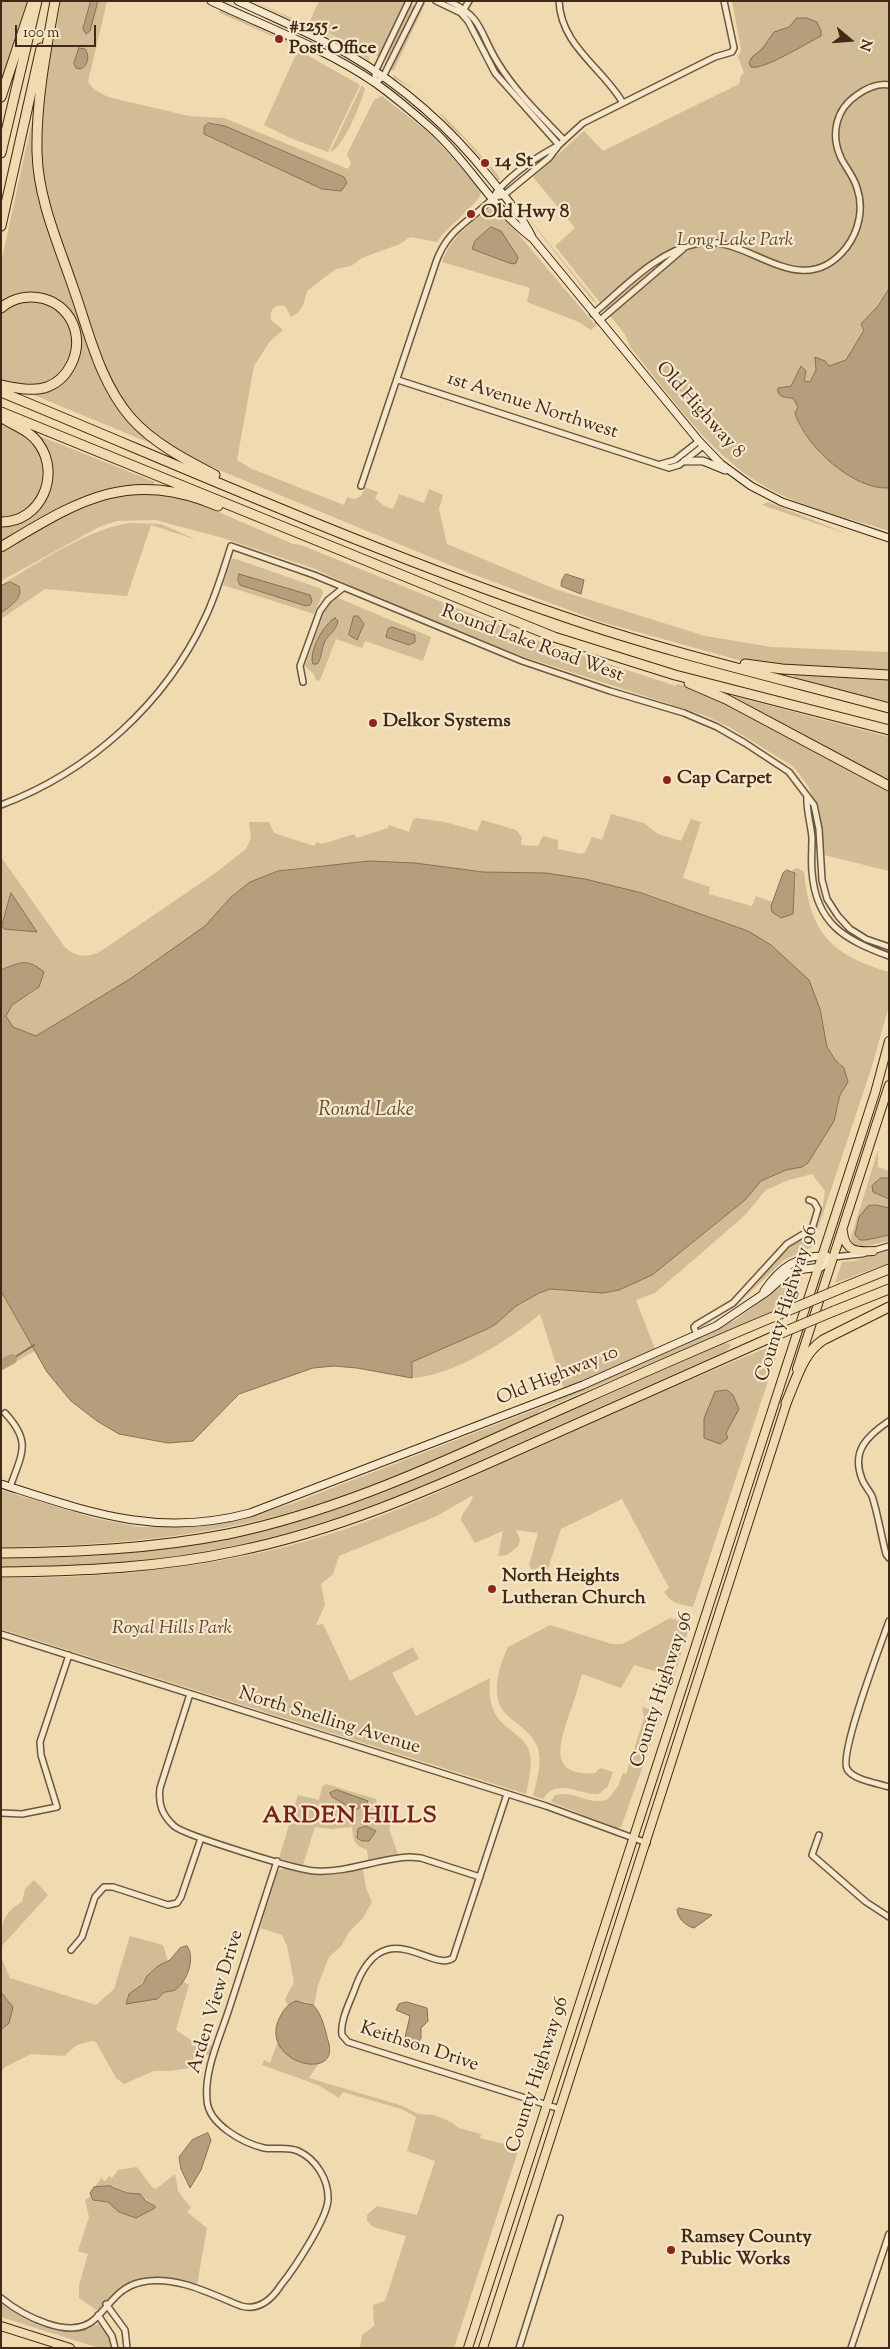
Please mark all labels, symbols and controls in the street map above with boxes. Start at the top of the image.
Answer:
scale bar [18,15,99,47]
north arrow [825,15,875,65]
place label: #1255 - Post Office [289,17,376,61]
text: 100 m [23,23,59,44]
marker: #1255 - Post Office [273,33,285,45]
text: N [853,36,876,53]
place label: 14 St [495,152,533,174]
marker: 14 St [479,157,491,169]
place label: Old Hwy 8 [481,203,569,225]
marker: Old Hwy 8 [465,208,477,220]
park label: Long Lake Park [677,231,793,253]
street label: Old Highway 8 [650,358,748,464]
street label: 1st Avenue Northwest [444,369,620,445]
street label: Round Lake Road West [438,601,626,689]
place label: Delkor Systems [383,712,511,734]
marker: Delkor Systems [367,717,379,729]
place label: Cap Carpet [677,769,772,791]
marker: Cap Carpet [661,774,673,786]
water label: Round Lake [318,1100,414,1124]
street label: County Highway 96 [752,1223,824,1385]
street label: Old Highway 10 [494,1342,622,1412]
place label: North Heights Lutheran Church [502,1567,646,1611]
marker: North Heights Lutheran Church [486,1583,498,1595]
street label: County Highway 96 [627,1609,699,1771]
park label: Royal Hills Park [112,1619,232,1641]
street label: North Snelling Avenue [235,1683,423,1761]
district label: ARDEN HILLS [261,1804,439,1832]
street label: Arden View Drive [184,1927,250,2077]
street label: County Highway 96 [503,1994,575,2156]
street label: Keithson Drive [357,2018,481,2078]
place label: Ramsey County Public Works [681,2228,812,2272]
marker: Ramsey County Public Works [665,2244,677,2256]

